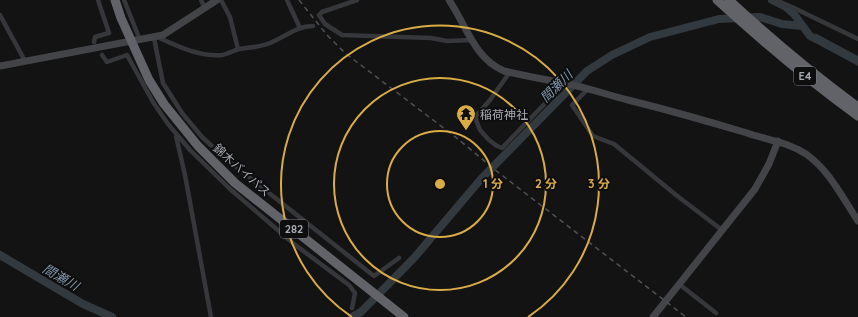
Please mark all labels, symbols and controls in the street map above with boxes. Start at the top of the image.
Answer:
water label: 間瀬川 [537,65,577,105]
road number: E4 [794,67,816,85]
temple icon: 稲荷神社 [455,103,477,131]
place label: 稲荷神社 [480,107,528,122]
street label: 錦木バイパス [210,140,274,200]
text: 1 分 [483,176,503,191]
text: 2 分 [535,176,557,191]
text: 3 分 [588,176,610,191]
centre of rings [433,177,447,191]
road number: 282 [280,220,308,238]
water label: 間瀬川 [40,260,84,295]

